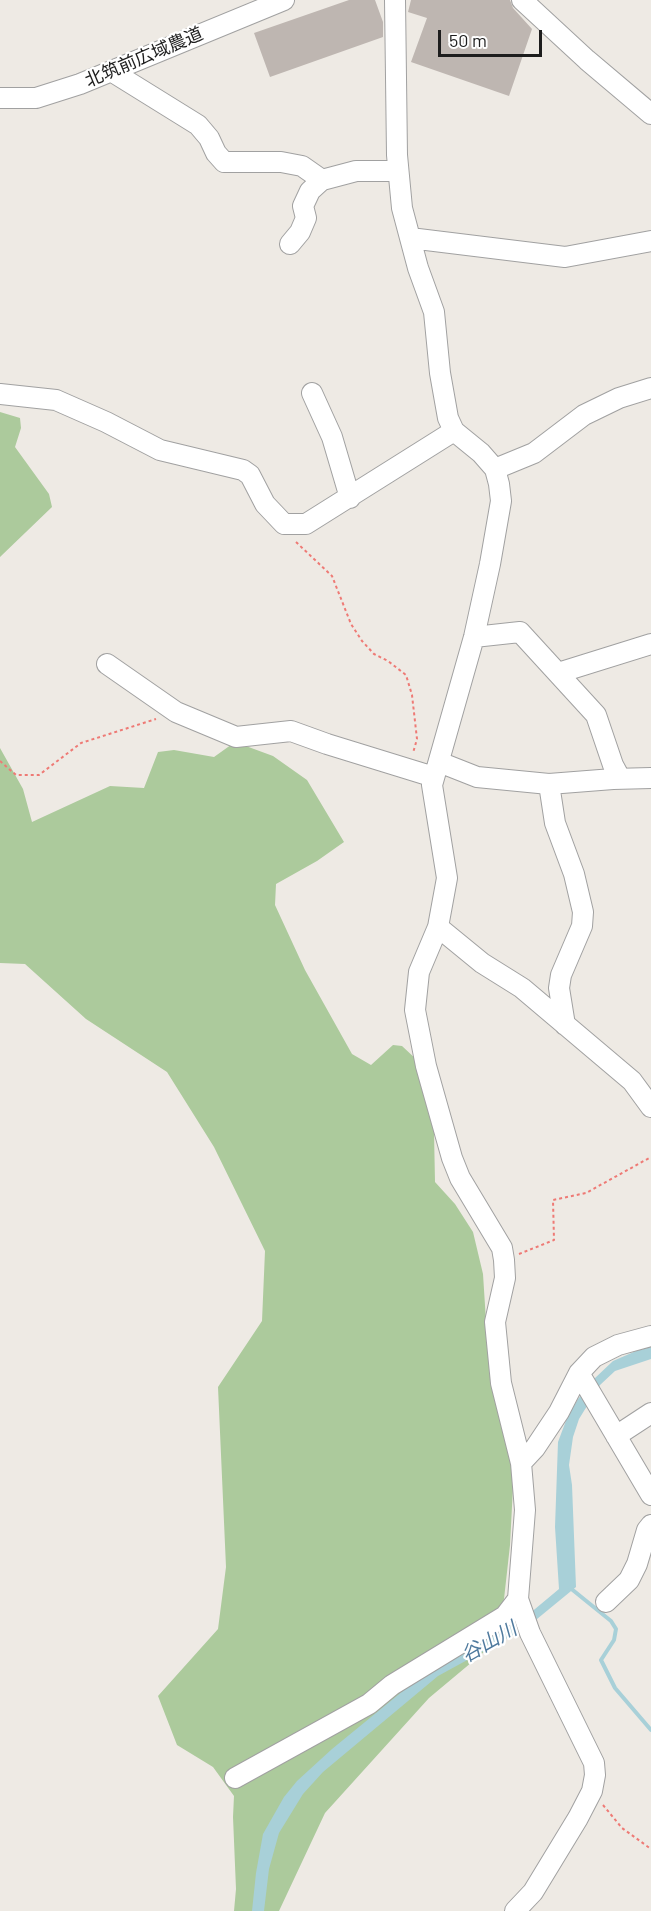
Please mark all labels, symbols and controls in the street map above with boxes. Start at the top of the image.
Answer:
scale bar [441,18,544,56]
street label: 北筑前広域農道 [82,22,206,92]
text: 50 m [449,29,487,51]
water label: 谷山川 [457,1617,521,1667]

